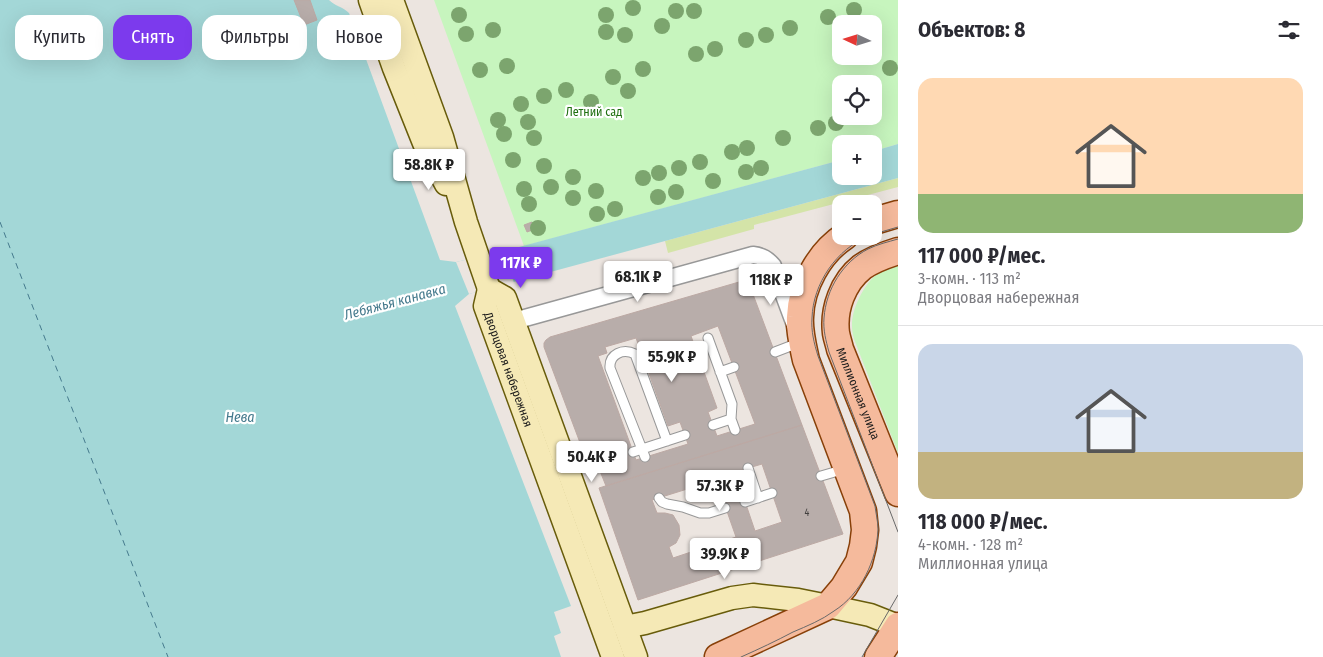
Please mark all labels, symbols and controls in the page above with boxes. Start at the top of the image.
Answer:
chip: Купить [15,15,103,60]
chip: Снять [113,15,192,60]
chip: Фильтры [202,15,307,60]
chip: Новое [317,15,401,60]
north arrow [832,15,882,65]
map controls [832,15,882,245]
icon: filters [1275,16,1303,44]
text: Объектов: 8 [918,17,1025,43]
button: locate [832,75,882,125]
park label: Летний сад [566,105,622,119]
icon: home [1066,111,1156,201]
button: + [832,135,882,185]
pin: 58.8K ₽ [383,148,475,191]
text: 58.8K ₽ [404,155,454,174]
button: − [832,195,882,245]
text: 117 000 ₽/мес. [918,243,1045,269]
pin: 117K ₽ [480,246,562,289]
text: 117K ₽ [500,253,542,272]
pin: 68.1K ₽ [592,260,684,303]
pin: 118K ₽ [730,264,812,306]
text: 68.1K ₽ [615,267,661,286]
text: 3-комн. · 113 m² [918,269,1021,288]
text: 118K ₽ [750,270,792,289]
water label: Лебяжья канавка [341,280,448,324]
text: Дворцовая набережная [918,288,1079,307]
street label: Дворцовая набережная [480,309,535,429]
pin: 55.9K ₽ [626,340,718,383]
street label: Миллионная улица [833,346,883,442]
text: 55.9K ₽ [648,347,696,366]
icon: home [1066,376,1156,466]
water label: Нева [225,409,255,426]
pin: 50.4K ₽ [546,440,638,483]
text: 50.4K ₽ [567,447,617,466]
pin: 57.3K ₽ [674,470,766,512]
text: 57.3K ₽ [696,476,744,495]
house number: 4 [805,507,810,519]
text: 118 000 ₽/мес. [918,509,1047,535]
text: 4-комн. · 128 m² [918,535,1023,554]
pin: 39.9K ₽ [679,538,771,580]
text: 39.9K ₽ [701,544,749,563]
text: Миллионная улица [918,554,1048,573]

